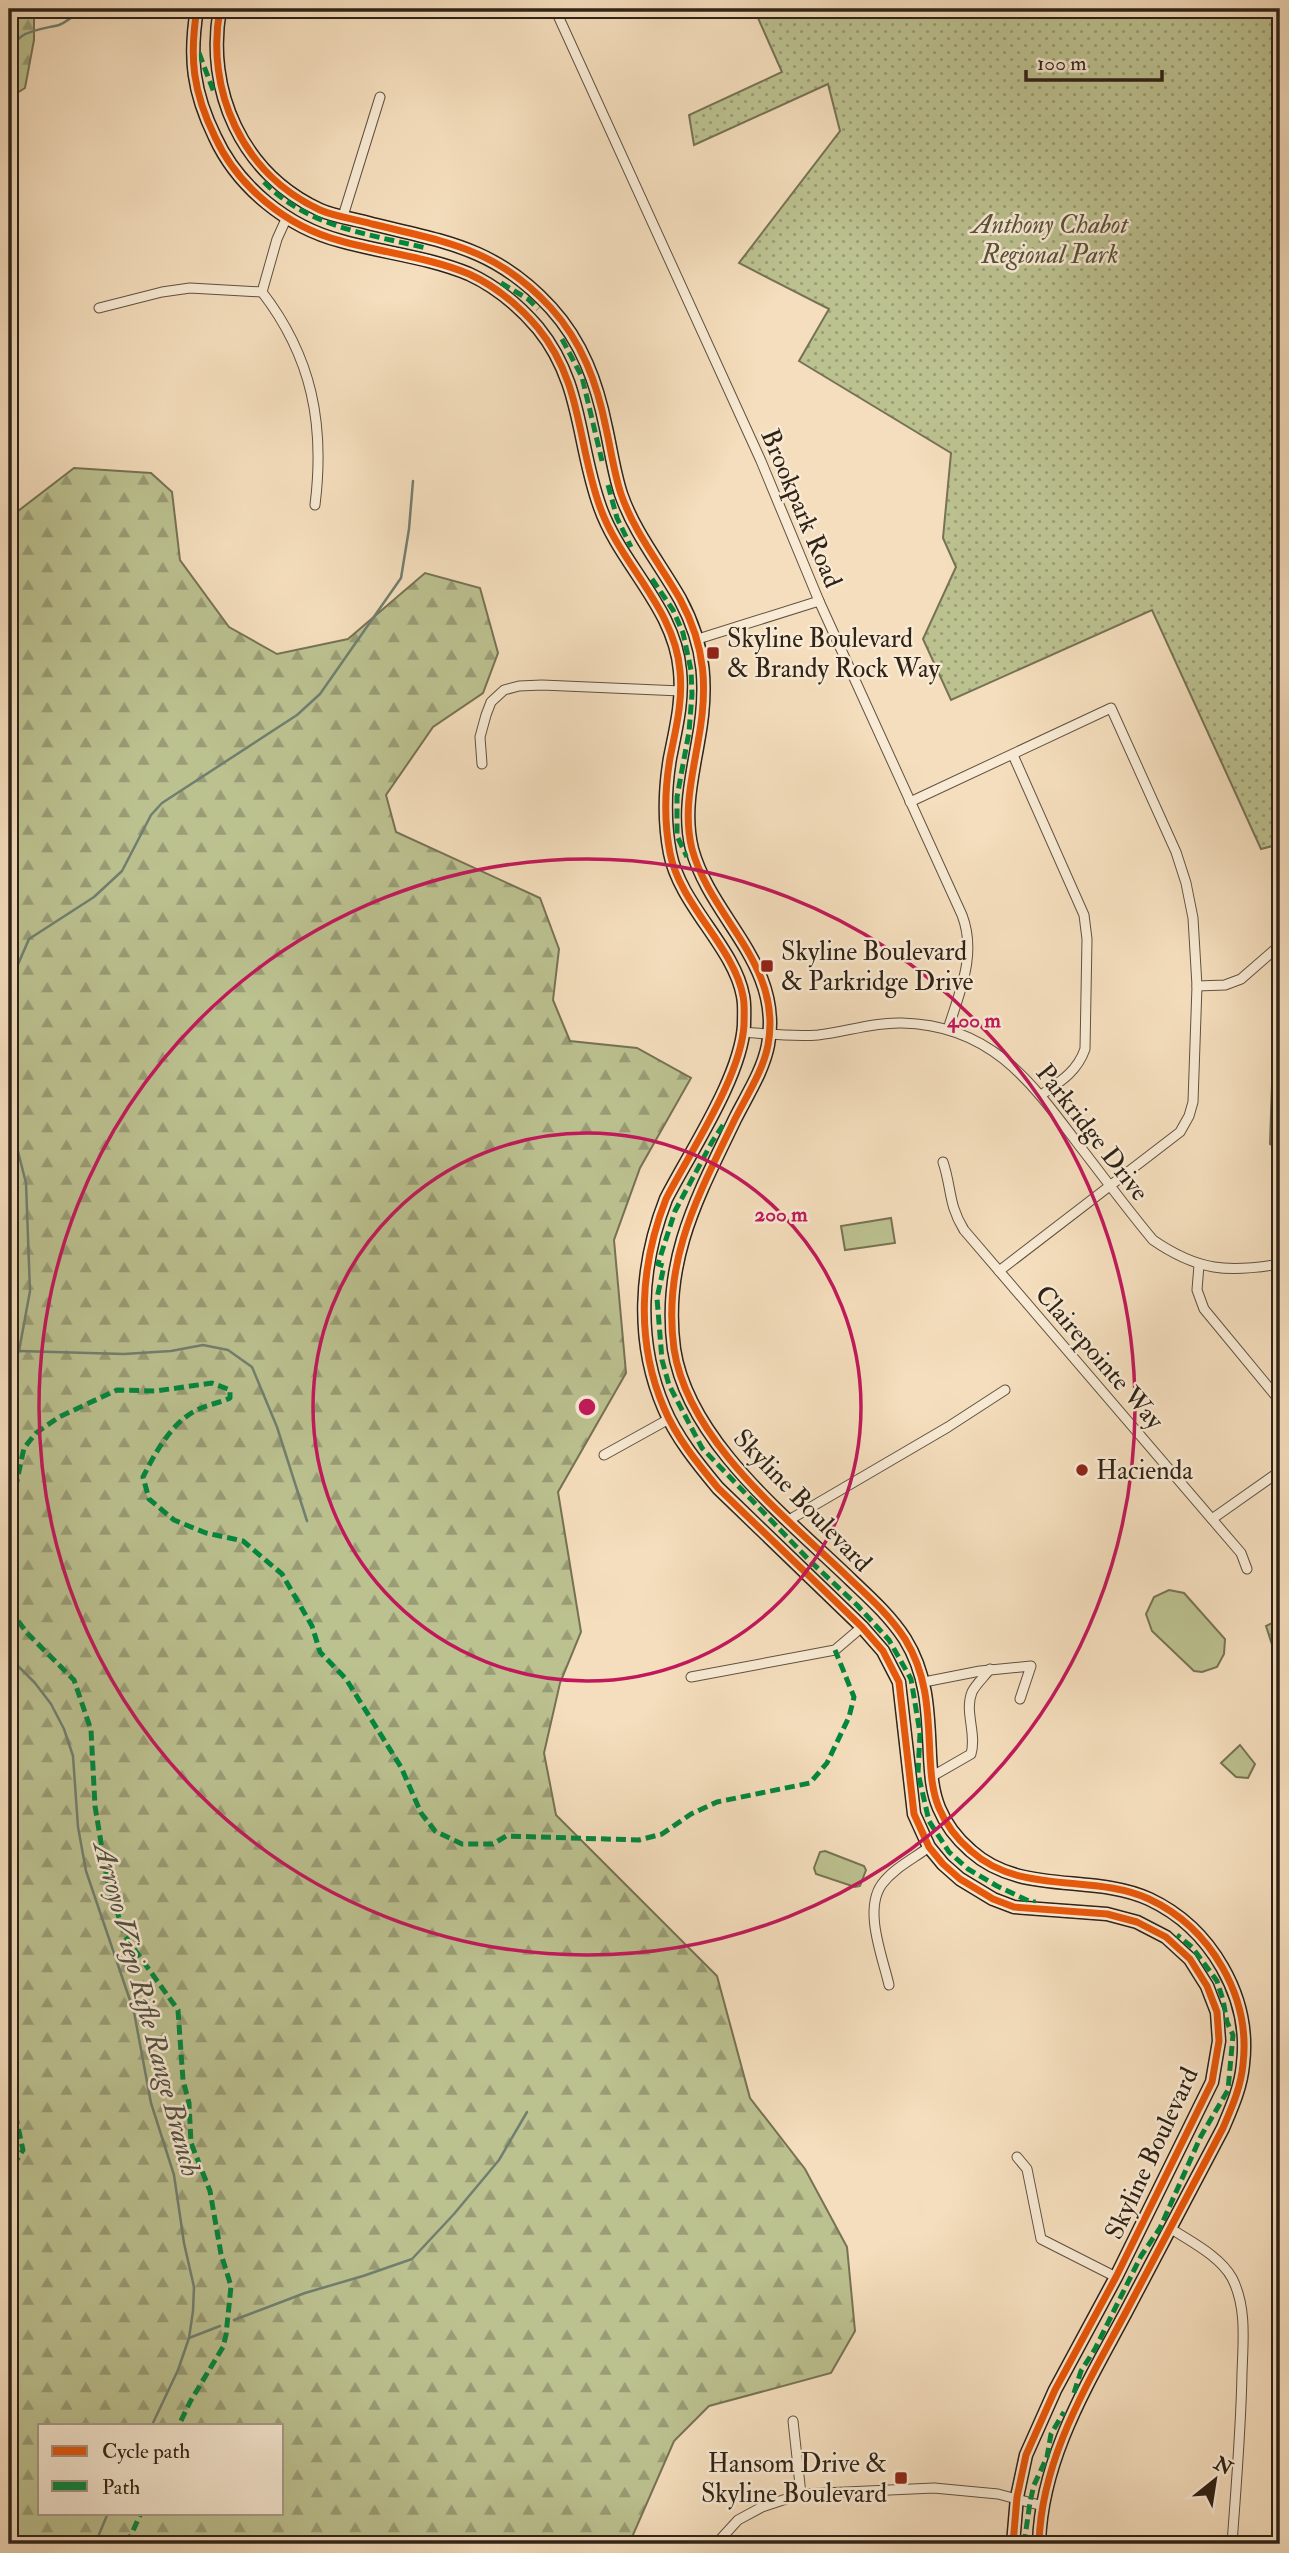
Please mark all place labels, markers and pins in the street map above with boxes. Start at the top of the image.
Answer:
place label: Skyline Boulevard & Brandy Rock Way [727,623,940,685]
marker: Skyline Boulevard & Brandy Rock Way [705,645,721,661]
place label: Skyline Boulevard & Parkridge Drive [781,936,974,998]
marker: Skyline Boulevard & Parkridge Drive [759,958,775,974]
centre of rings [575,1395,599,1419]
place label: Hacienda [1096,1455,1193,1487]
marker: Hacienda [1074,1462,1090,1478]
place label: Hansom Drive & Skyline Boulevard [701,2448,887,2510]
marker: Hansom Drive & Skyline Boulevard [893,2470,909,2486]

